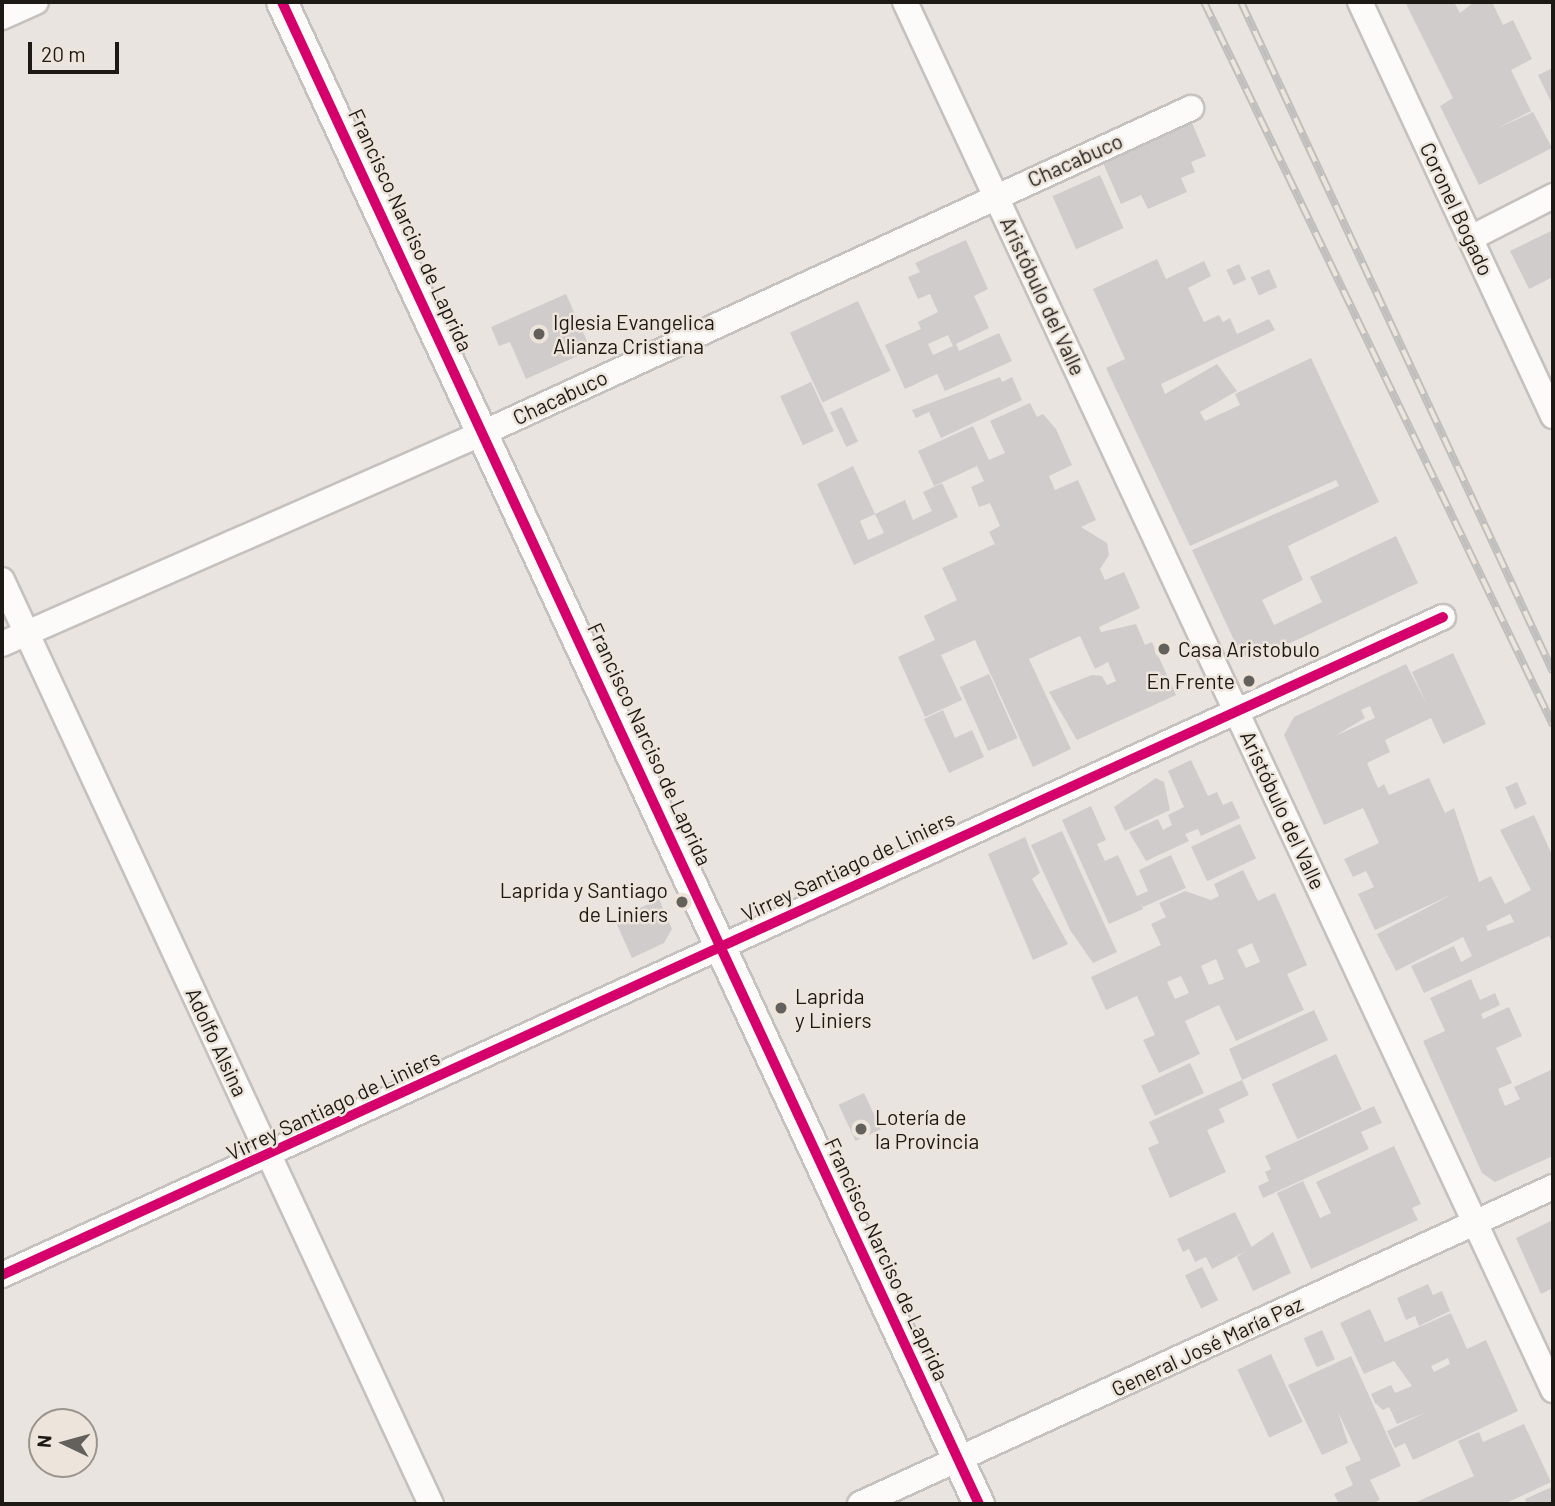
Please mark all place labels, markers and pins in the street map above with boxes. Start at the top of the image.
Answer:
place label: Iglesia Evangelica Alianza Cristiana [553,309,715,359]
marker: Iglesia Evangelica Alianza Cristiana [531,326,547,342]
place label: Casa Aristobulo [1178,636,1320,662]
marker: Casa Aristobulo [1156,641,1172,657]
place label: En Frente [1147,668,1235,694]
marker: En Frente [1241,673,1257,689]
place label: Laprida y Santiago de Liniers [500,877,668,927]
marker: Laprida y Santiago de Liniers [674,894,690,910]
place label: Laprida y Liniers [795,983,872,1033]
marker: Laprida y Liniers [773,1000,789,1016]
place label: Lotería de la Provincia [875,1104,979,1154]
marker: Lotería de la Provincia [853,1121,869,1137]

